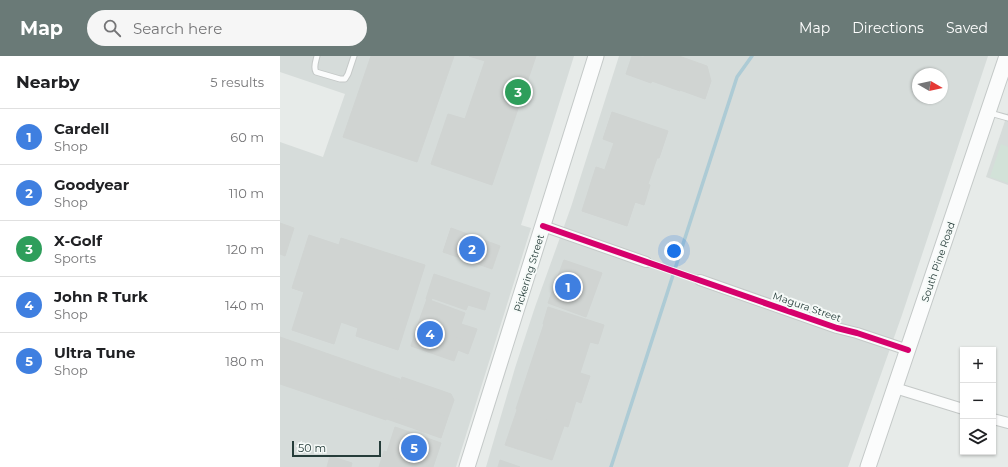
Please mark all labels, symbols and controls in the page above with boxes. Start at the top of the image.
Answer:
search box [87,10,367,46]
text: Map [20,17,63,40]
icon: search [101,17,123,39]
text: Search here [133,19,222,38]
text: Map [799,19,830,37]
text: Directions [852,19,924,37]
text: Saved [946,19,988,37]
north arrow [912,68,948,104]
text: Nearby [16,72,80,92]
text: 5 results [210,74,264,90]
pin: 3 [505,77,531,107]
text: Cardell [54,119,109,138]
text: 1 [26,129,32,145]
text: 60 m [230,129,264,145]
text: Shop [54,138,88,154]
text: Goodyear [54,175,129,194]
text: 2 [25,185,33,201]
text: 110 m [229,185,264,201]
text: Shop [54,194,88,210]
street label: South Pine Road [918,220,958,304]
text: X-Golf [54,231,102,250]
street label: Pickering Street [511,233,547,313]
pin: 2 [459,234,485,264]
text: 3 [25,241,33,257]
text: 120 m [226,241,264,257]
your location [664,241,684,261]
text: Sports [54,250,96,266]
pin: 1 [555,272,581,302]
text: John R Turk [54,287,148,306]
street label: Magura Street [771,289,843,325]
text: 4 [25,297,33,313]
text: 140 m [225,297,264,313]
text: Shop [54,306,88,322]
pin: 4 [417,319,443,349]
text: Ultra Tune [54,343,136,362]
map controls [960,347,996,455]
button: + [960,347,996,383]
text: 5 [25,353,33,369]
text: 180 m [225,353,264,369]
text: Shop [54,362,88,378]
button: − [960,383,996,419]
button: layers [960,419,996,455]
pin: 5 [401,433,427,463]
scale bar [292,439,381,458]
text: 50 m [298,441,326,455]

